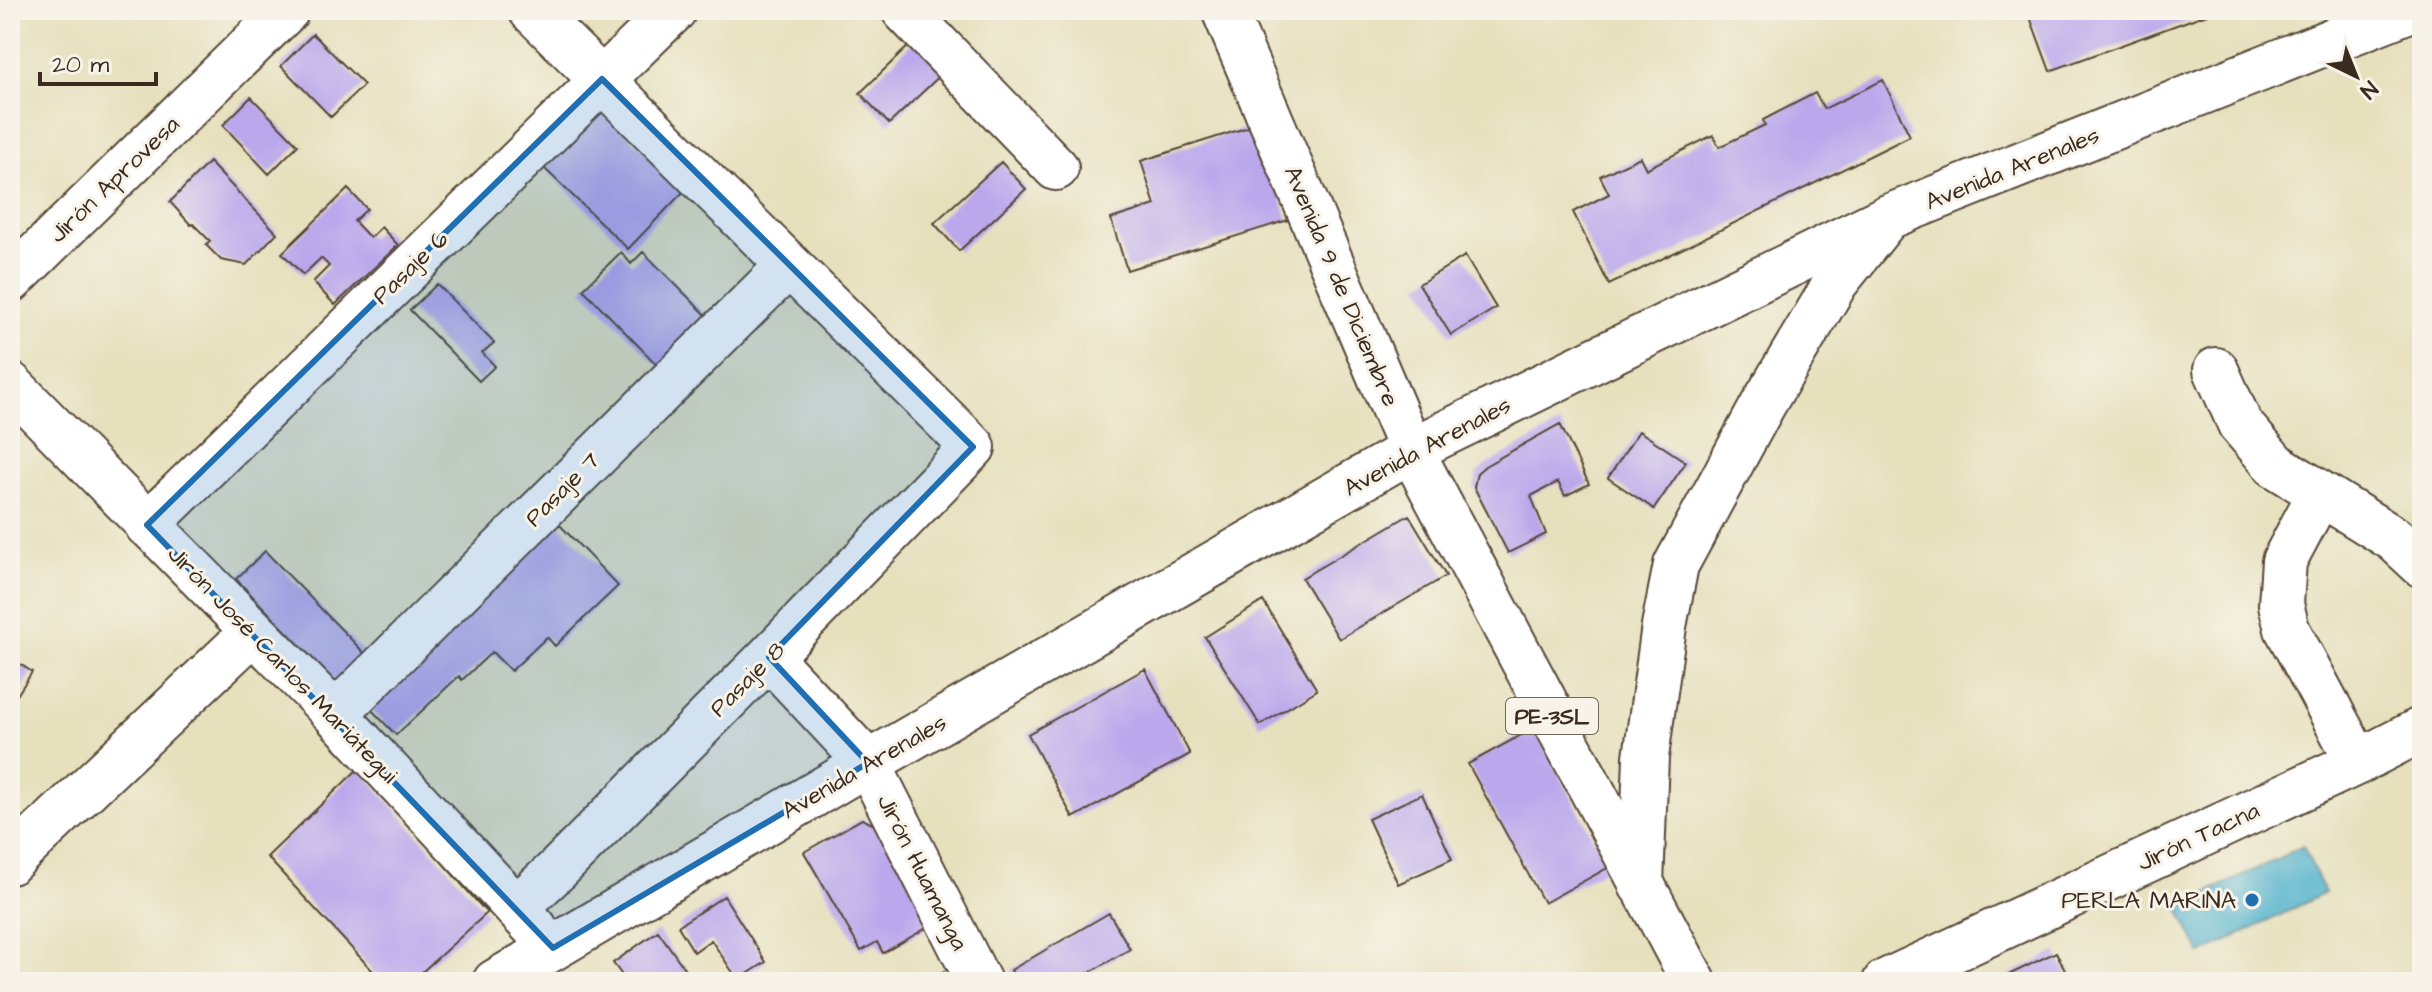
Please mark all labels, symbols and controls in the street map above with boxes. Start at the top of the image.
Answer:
scale bar [40,36,156,86]
north arrow [2316,36,2396,116]
text: 20 m [52,48,109,82]
text: N [2353,73,2384,106]
street label: Jirón Aprovesa [42,108,188,251]
street label: Avenida Arenales [1920,118,2105,219]
street label: Avenida 9 de Diciembre [1275,161,1407,412]
street label: Pasaje 6 [365,223,456,312]
street label: Avenida Arenales [1338,388,1517,505]
street label: Pasaje 7 [518,445,608,535]
street label: Jirón José Carlos Mariátegui [159,538,406,792]
street label: Pasaje 8 [702,634,793,725]
road number: PE-3SL [1506,698,1598,734]
street label: Avenida Arenales [776,706,953,828]
street label: Jirón Huamanga [867,789,976,957]
street label: Jirón Tacna [2132,794,2265,880]
place label: PERLA MARINA [2061,884,2236,918]
marker: PERLA MARINA [2243,891,2261,909]

